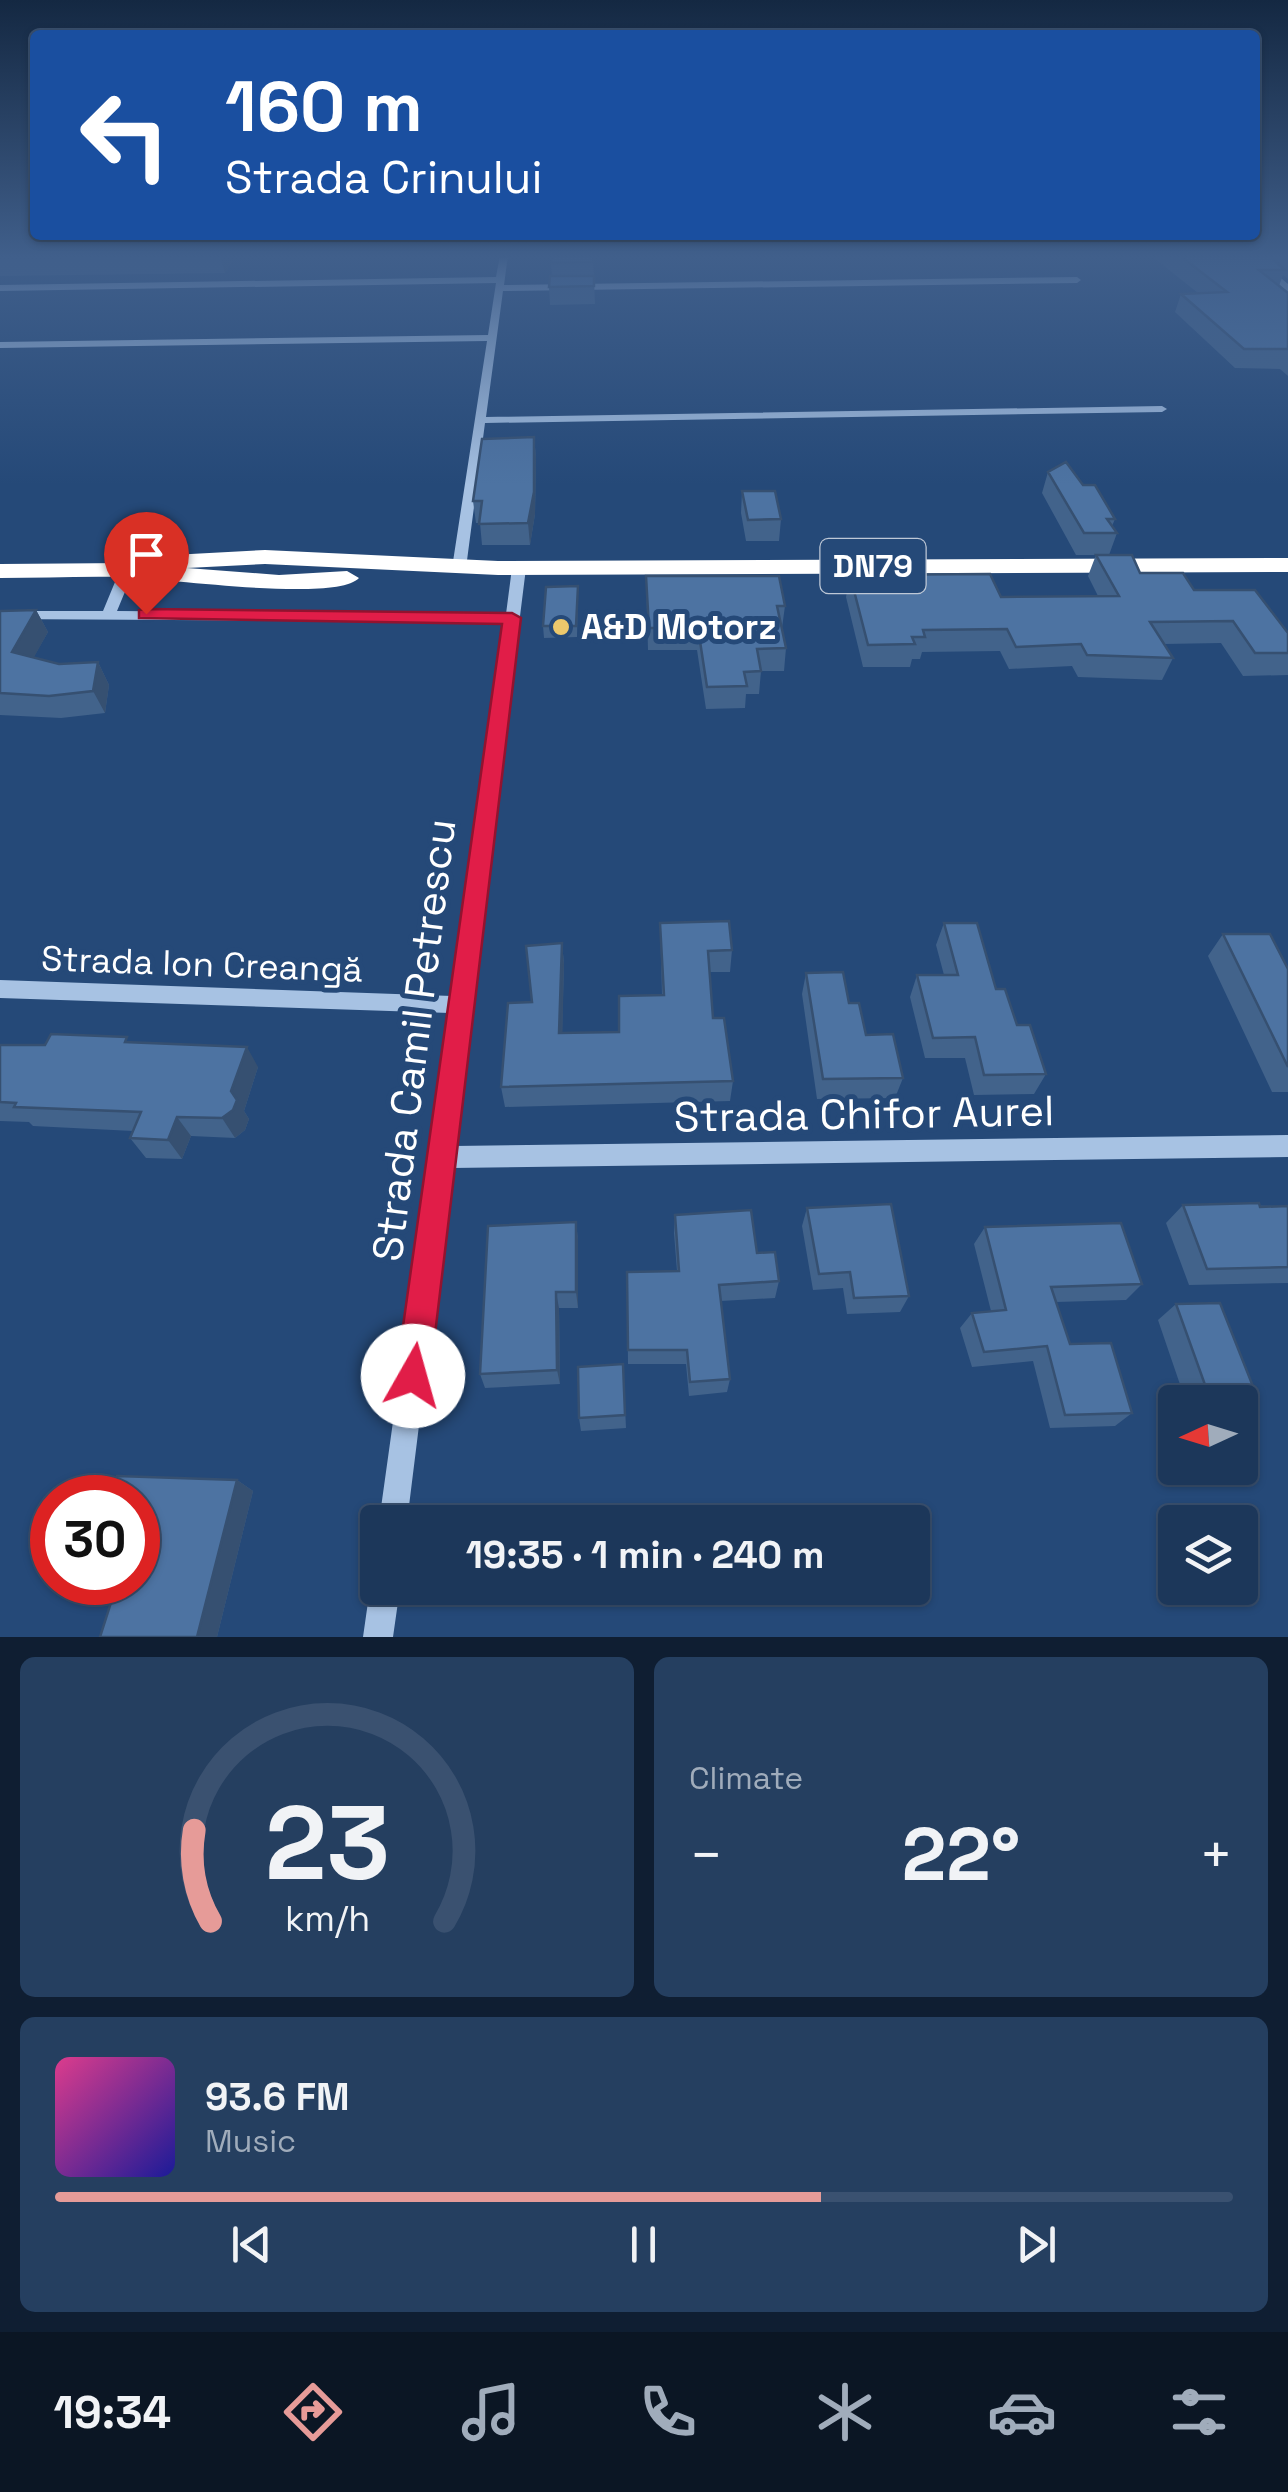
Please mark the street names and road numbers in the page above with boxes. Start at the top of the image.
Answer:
road number: DN79 [820,539,926,593]
street label: Strada Camil Petrescu [361,816,467,1264]
street label: Strada Ion Creangă [40,936,364,992]
street label: Strada Chifor Aurel [673,1084,1055,1144]

